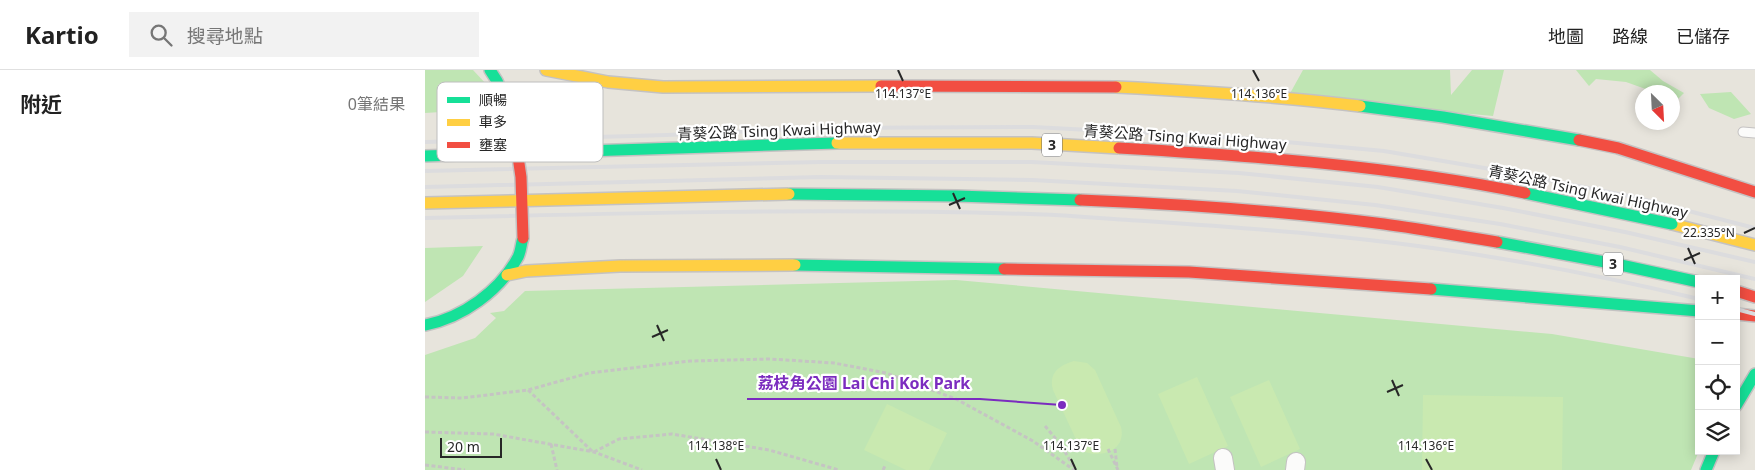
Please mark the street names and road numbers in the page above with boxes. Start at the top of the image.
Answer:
street label: 青葵公路 Tsing Kwai Highway [677,116,881,144]
street label: 青葵公路 Tsing Kwai Highway [1083,120,1288,154]
road number: 3 [1042,134,1062,156]
street label: 青葵公路 Tsing Kwai Highway [1487,160,1690,222]
road number: 3 [1603,252,1623,275]

